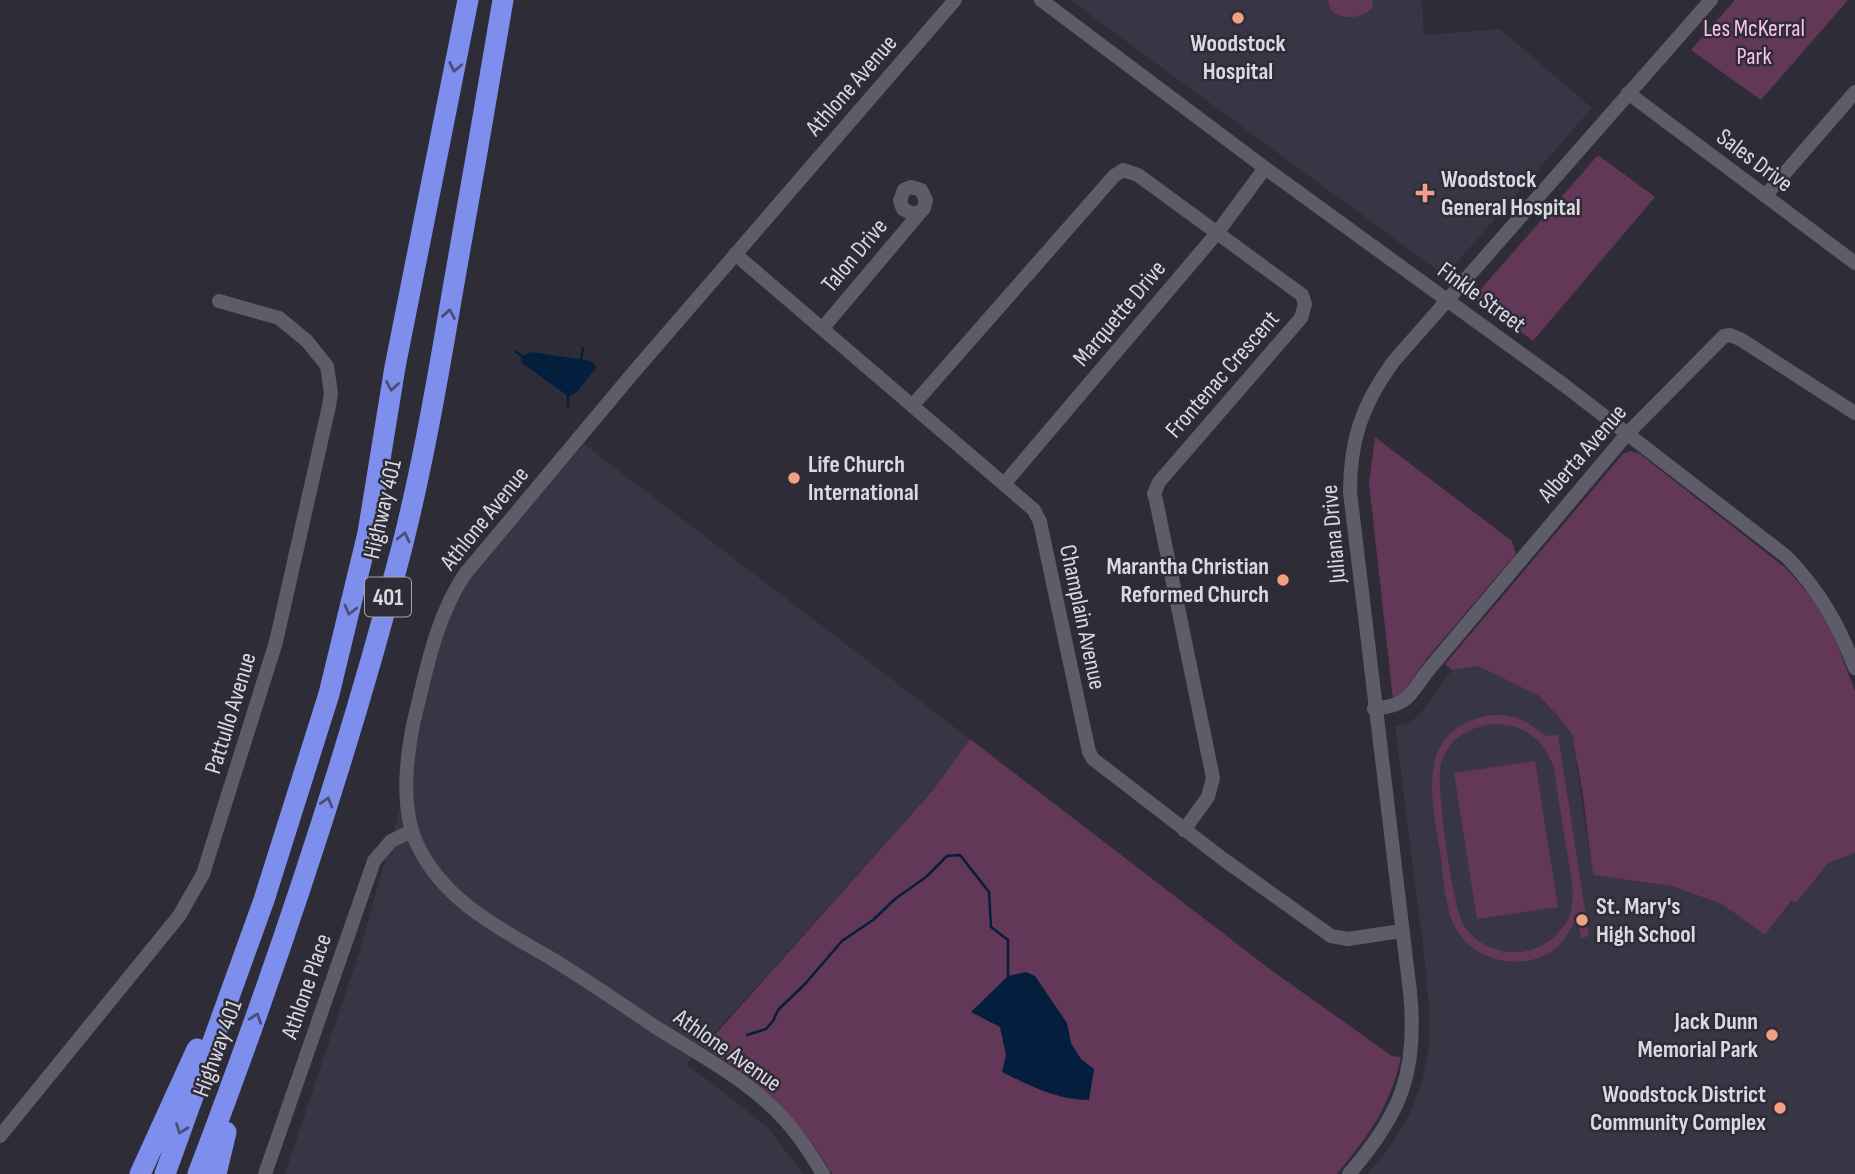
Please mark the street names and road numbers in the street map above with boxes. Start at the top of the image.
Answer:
street label: Athlone Avenue [799,29,903,143]
street label: Sales Drive [1711,122,1799,198]
street label: Talon Drive [815,212,894,298]
street label: Marquette Drive [1067,254,1172,372]
street label: Finkle Street [1432,256,1531,339]
street label: Frontenac Crescent [1159,305,1285,444]
street label: Alberta Avenue [1531,398,1633,509]
street label: Highway 401 [357,456,408,562]
street label: Athlone Avenue [433,461,535,577]
street label: Juliana Drive [1315,483,1352,585]
street label: Champlain Avenue [1053,542,1112,692]
road number: 401 [365,578,411,617]
street label: Pattullo Avenue [198,649,263,777]
street label: Athlone Place [275,930,338,1043]
street label: Highway 401 [187,995,249,1101]
street label: Athlone Avenue [667,1002,787,1098]

